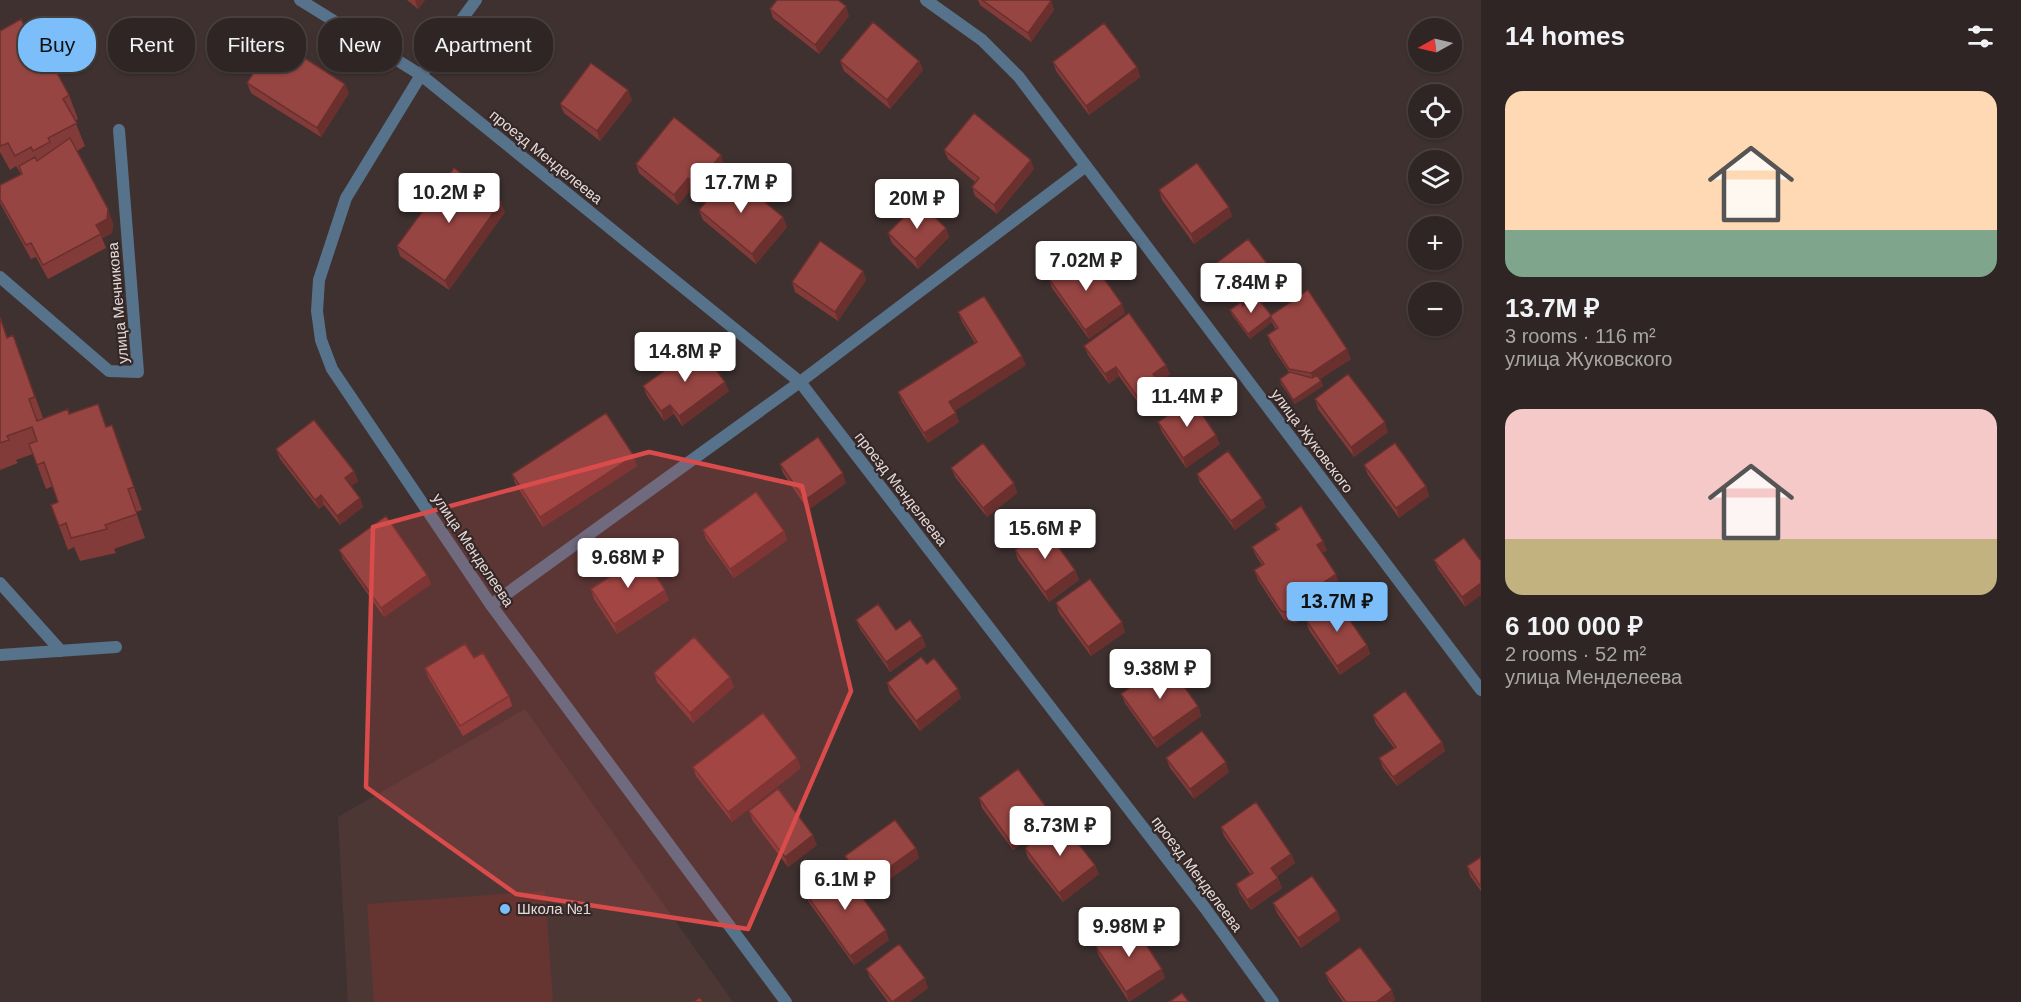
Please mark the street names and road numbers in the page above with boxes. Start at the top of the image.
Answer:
street label: проезд Менделеева [487,106,606,208]
street label: улица Мечникова [104,241,131,364]
street label: улица Жуковского [1268,385,1357,496]
street label: проезд Менделеева [852,428,952,550]
street label: улица Менделеева [429,490,518,610]
street label: проезд Менделеева [1149,813,1247,935]

